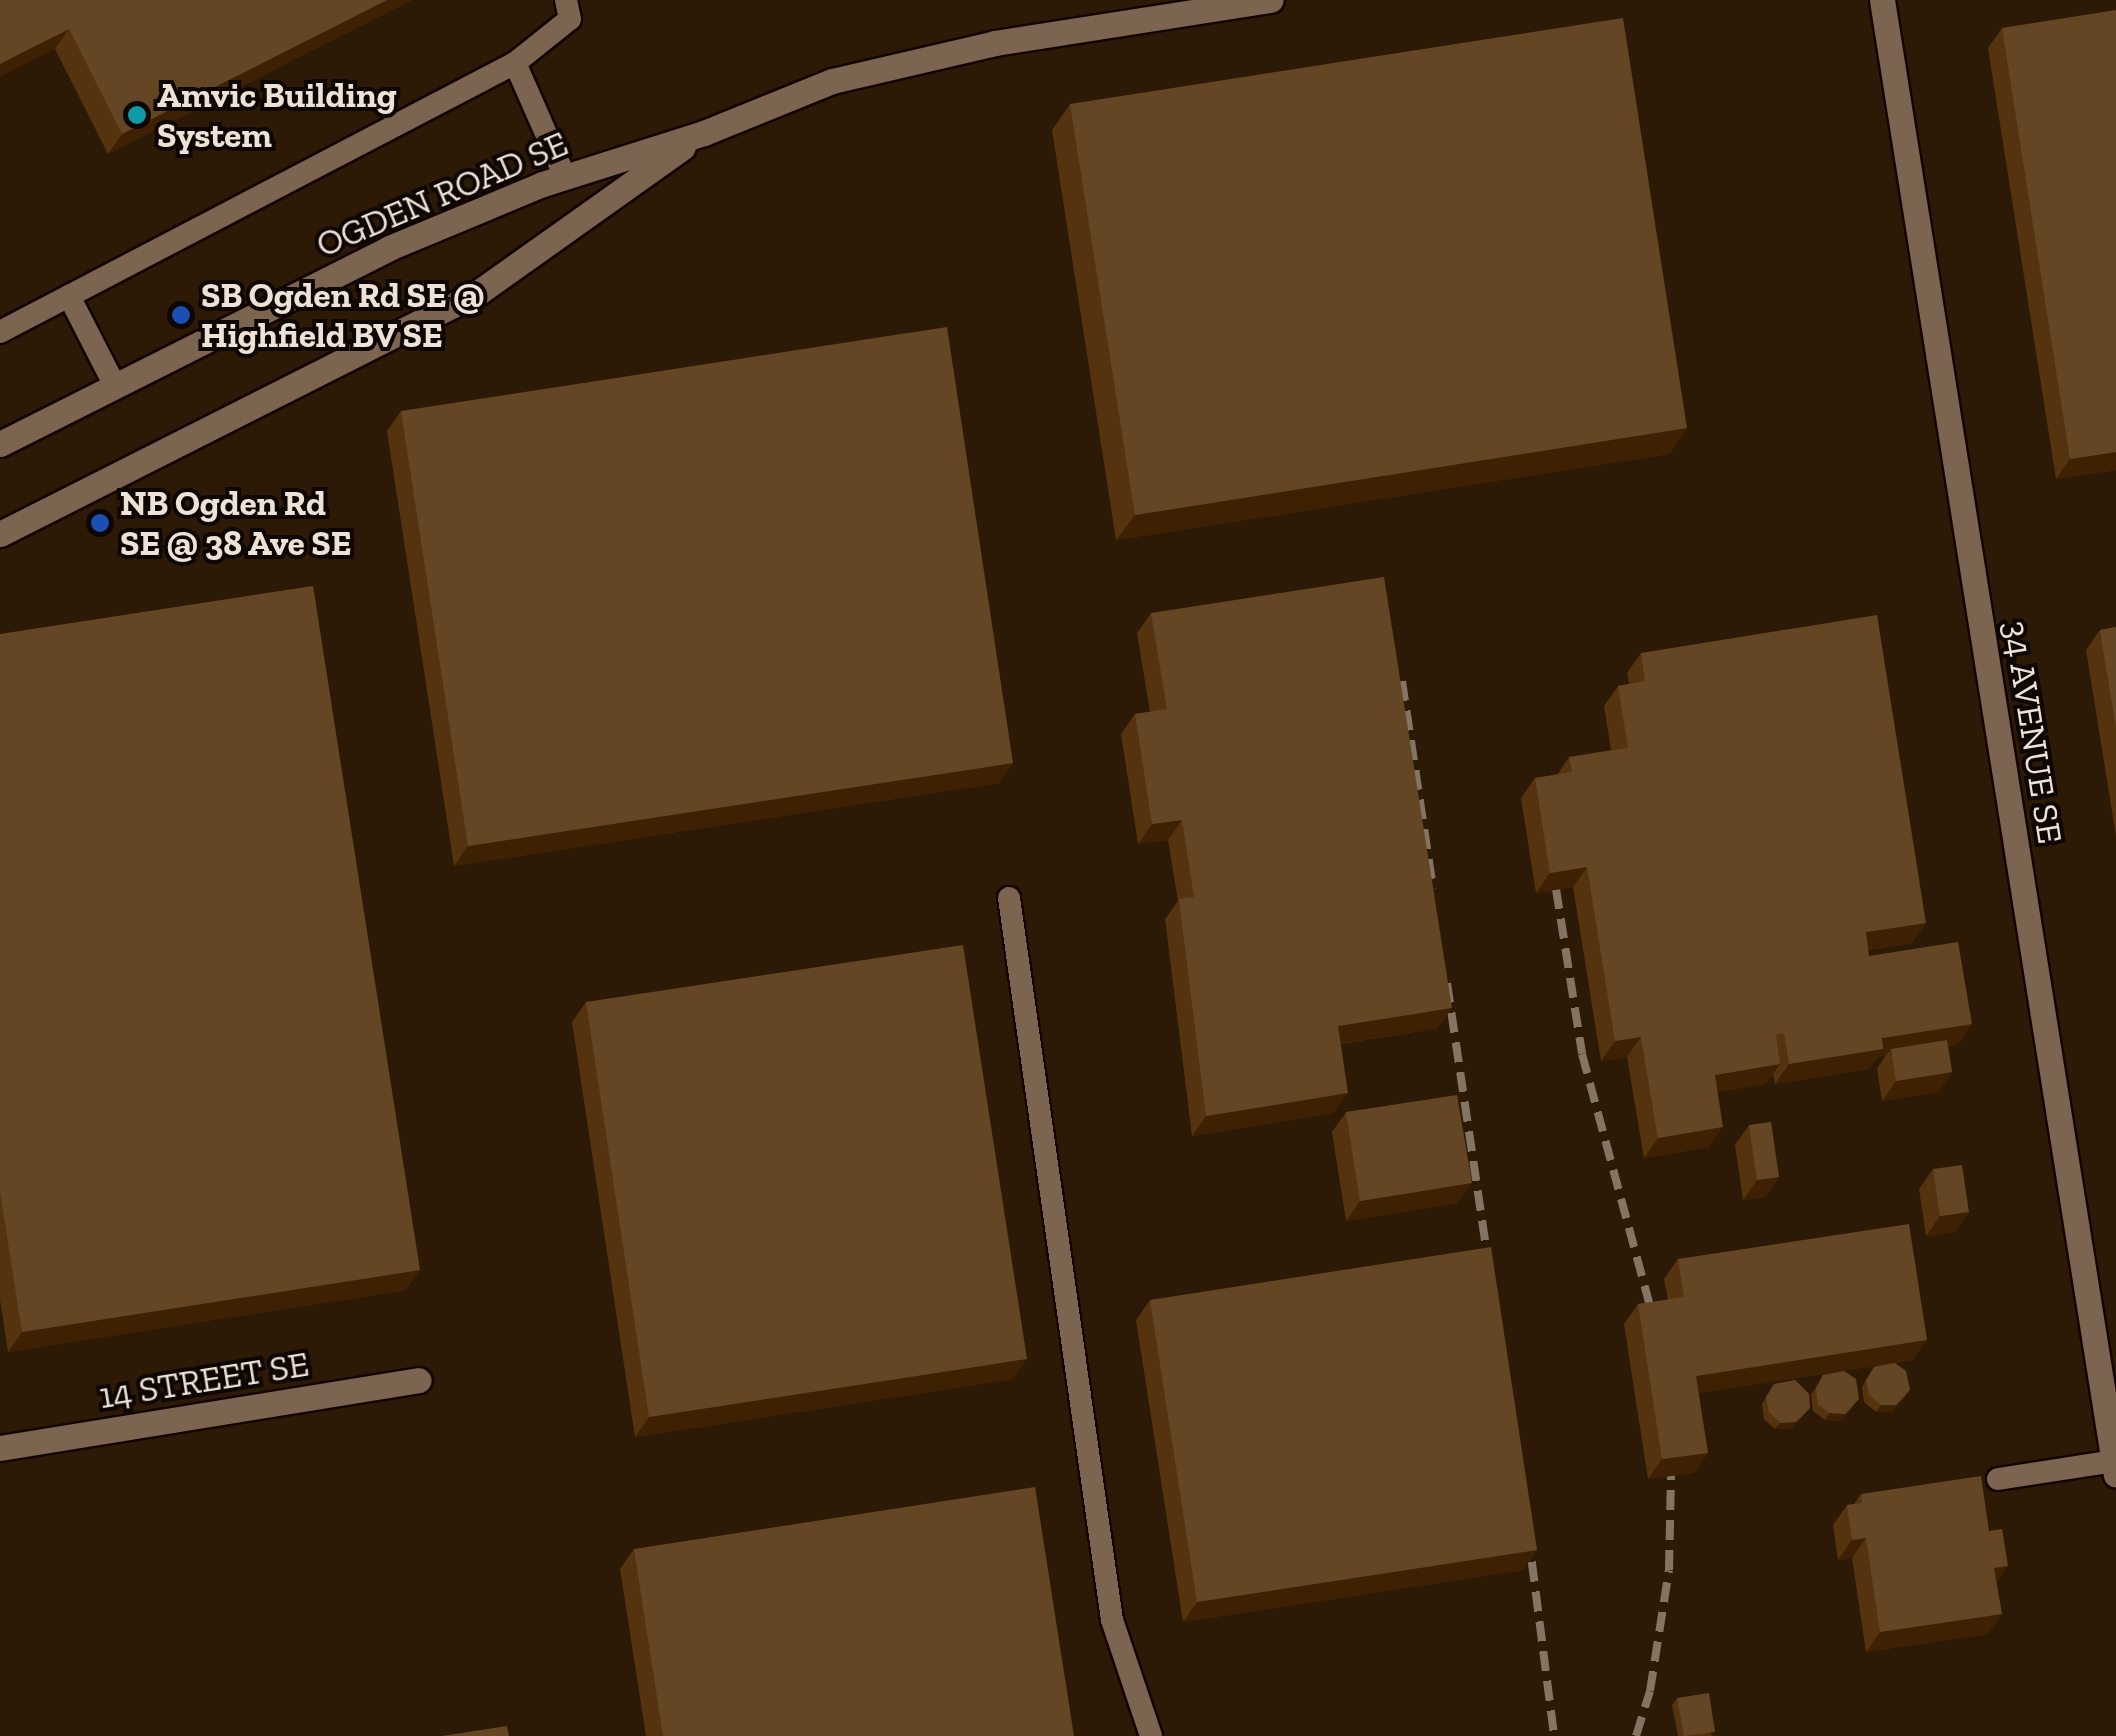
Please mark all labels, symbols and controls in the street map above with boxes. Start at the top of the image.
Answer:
place label: Amvic Building System [157,74,397,156]
marker: Amvic Building System [126,104,148,126]
street label: OGDEN ROAD SE [310,122,574,266]
place label: SB Ogden Rd SE @ Highfield BV SE [201,274,484,356]
marker: SB Ogden Rd SE @ Highfield BV SE [170,304,192,326]
place label: NB Ogden Rd SE @ 38 Ave SE [120,482,353,564]
marker: NB Ogden Rd SE @ 38 Ave SE [89,512,111,534]
street label: 34 AVENUE SE [1995,617,2071,847]
street label: 14 STREET SE [96,1343,312,1417]

